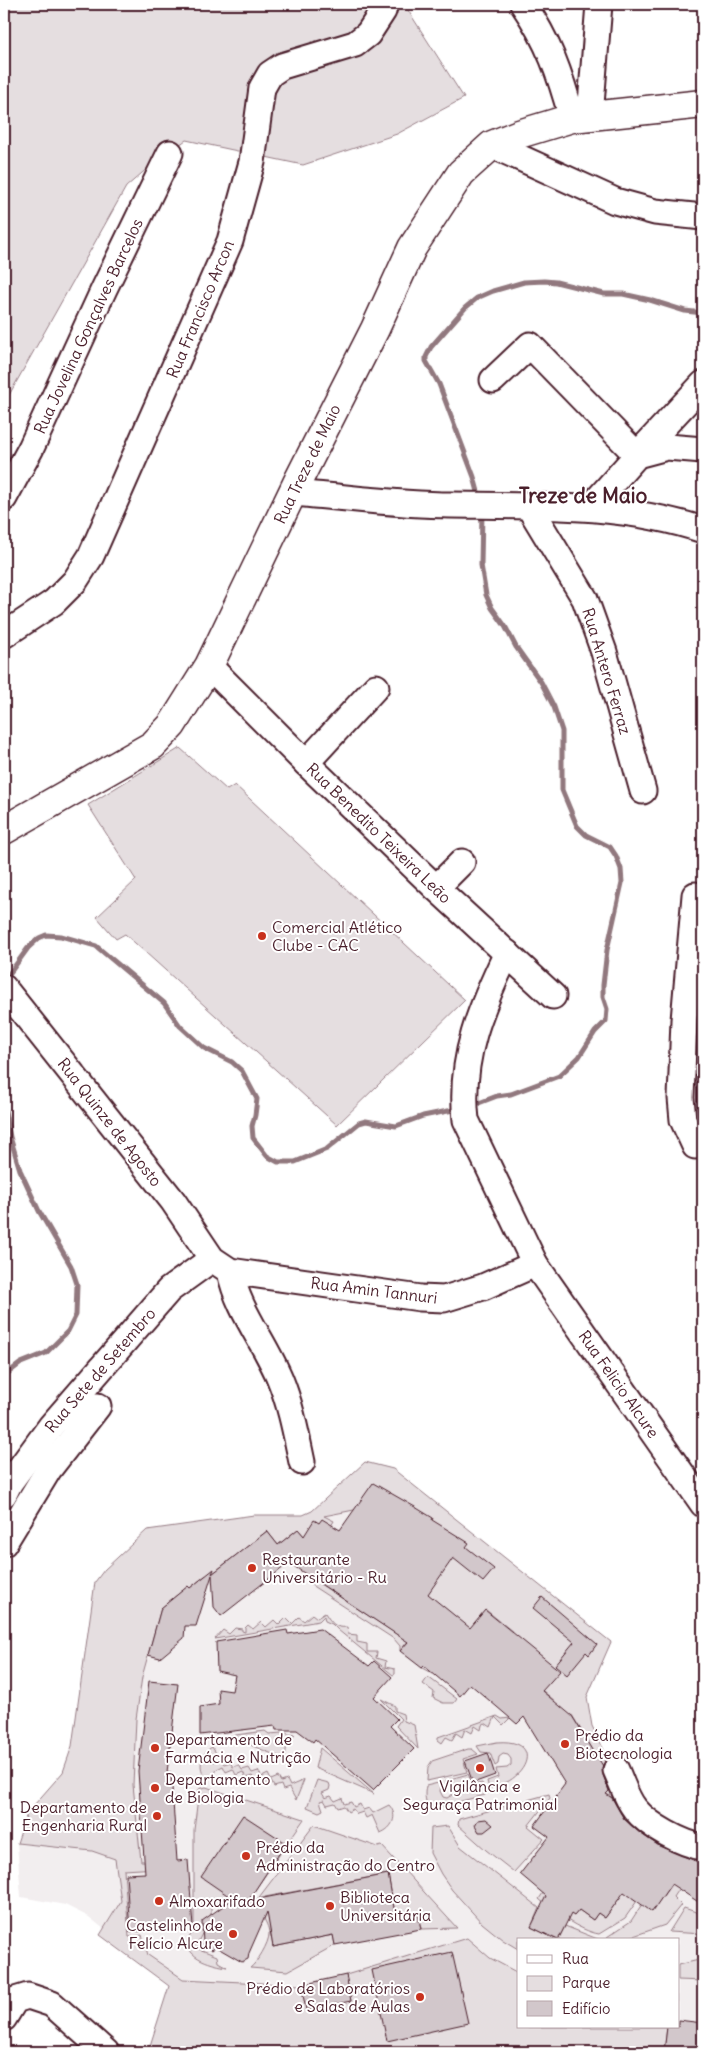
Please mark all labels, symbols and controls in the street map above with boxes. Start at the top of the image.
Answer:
street label: Rua Jovelina Gonçalves Barcelos [29,215,147,437]
street label: Rua Francisco Arcon [162,237,238,381]
street label: Rua Treze de Maio [269,401,345,527]
district label: Treze de Maio [519,482,648,509]
street label: Rua Antero Ferraz [578,605,636,737]
street label: Rua Benedito Teixeira Leão [302,759,456,907]
place label: Comercial Atlético Clube - CAC [272,917,402,955]
marker: Comercial Atlético Clube - CAC [256,930,268,942]
street label: Rua Quinze de Agosto [53,1054,167,1190]
street label: Rua Amin Tannuri [309,1272,439,1308]
street label: Rua Sete de Setembro [40,1303,160,1437]
street label: Rua Felicio Alcure [574,1326,664,1442]
place label: Restaurante Universitário - Ru [262,1549,387,1587]
marker: Restaurante Universitário - Ru [246,1562,258,1574]
place label: Prédio da Biotecnologia [575,1725,672,1763]
place label: Departamento de Farmácia e Nutrição [165,1729,311,1767]
marker: Prédio da Biotecnologia [559,1738,571,1750]
marker: Departamento de Farmácia e Nutrição [149,1742,161,1754]
marker: Vigilância e Seguraça Patrimonial [474,1762,486,1774]
place label: Departamento de Biologia [165,1769,270,1807]
place label: Vigilância e Seguraça Patrimonial [403,1776,557,1814]
marker: Departamento de Biologia [149,1782,161,1794]
place label: Departamento de Engenharia Rural [20,1797,147,1835]
marker: Departamento de Engenharia Rural [151,1810,163,1822]
place label: Prédio da Administração do Centro [256,1837,435,1875]
marker: Prédio da Administração do Centro [240,1850,252,1862]
place label: Biblioteca Universitária [340,1887,431,1925]
place label: Almoxarifado [169,1891,265,1911]
marker: Almoxarifado [153,1895,165,1907]
marker: Biblioteca Universitária [324,1900,336,1912]
place label: Castelinho de Felício Alcure [126,1915,223,1953]
marker: Castelinho de Felício Alcure [227,1928,239,1940]
legend [517,1938,680,2028]
text: Rua [562,1949,589,1968]
text: Parque [562,1973,610,1992]
place label: Prédio de Laboratórios e Salas de Aulas [246,1978,410,2016]
marker: Prédio de Laboratórios e Salas de Aulas [414,1991,426,2003]
text: Edifício [562,1999,610,2018]

